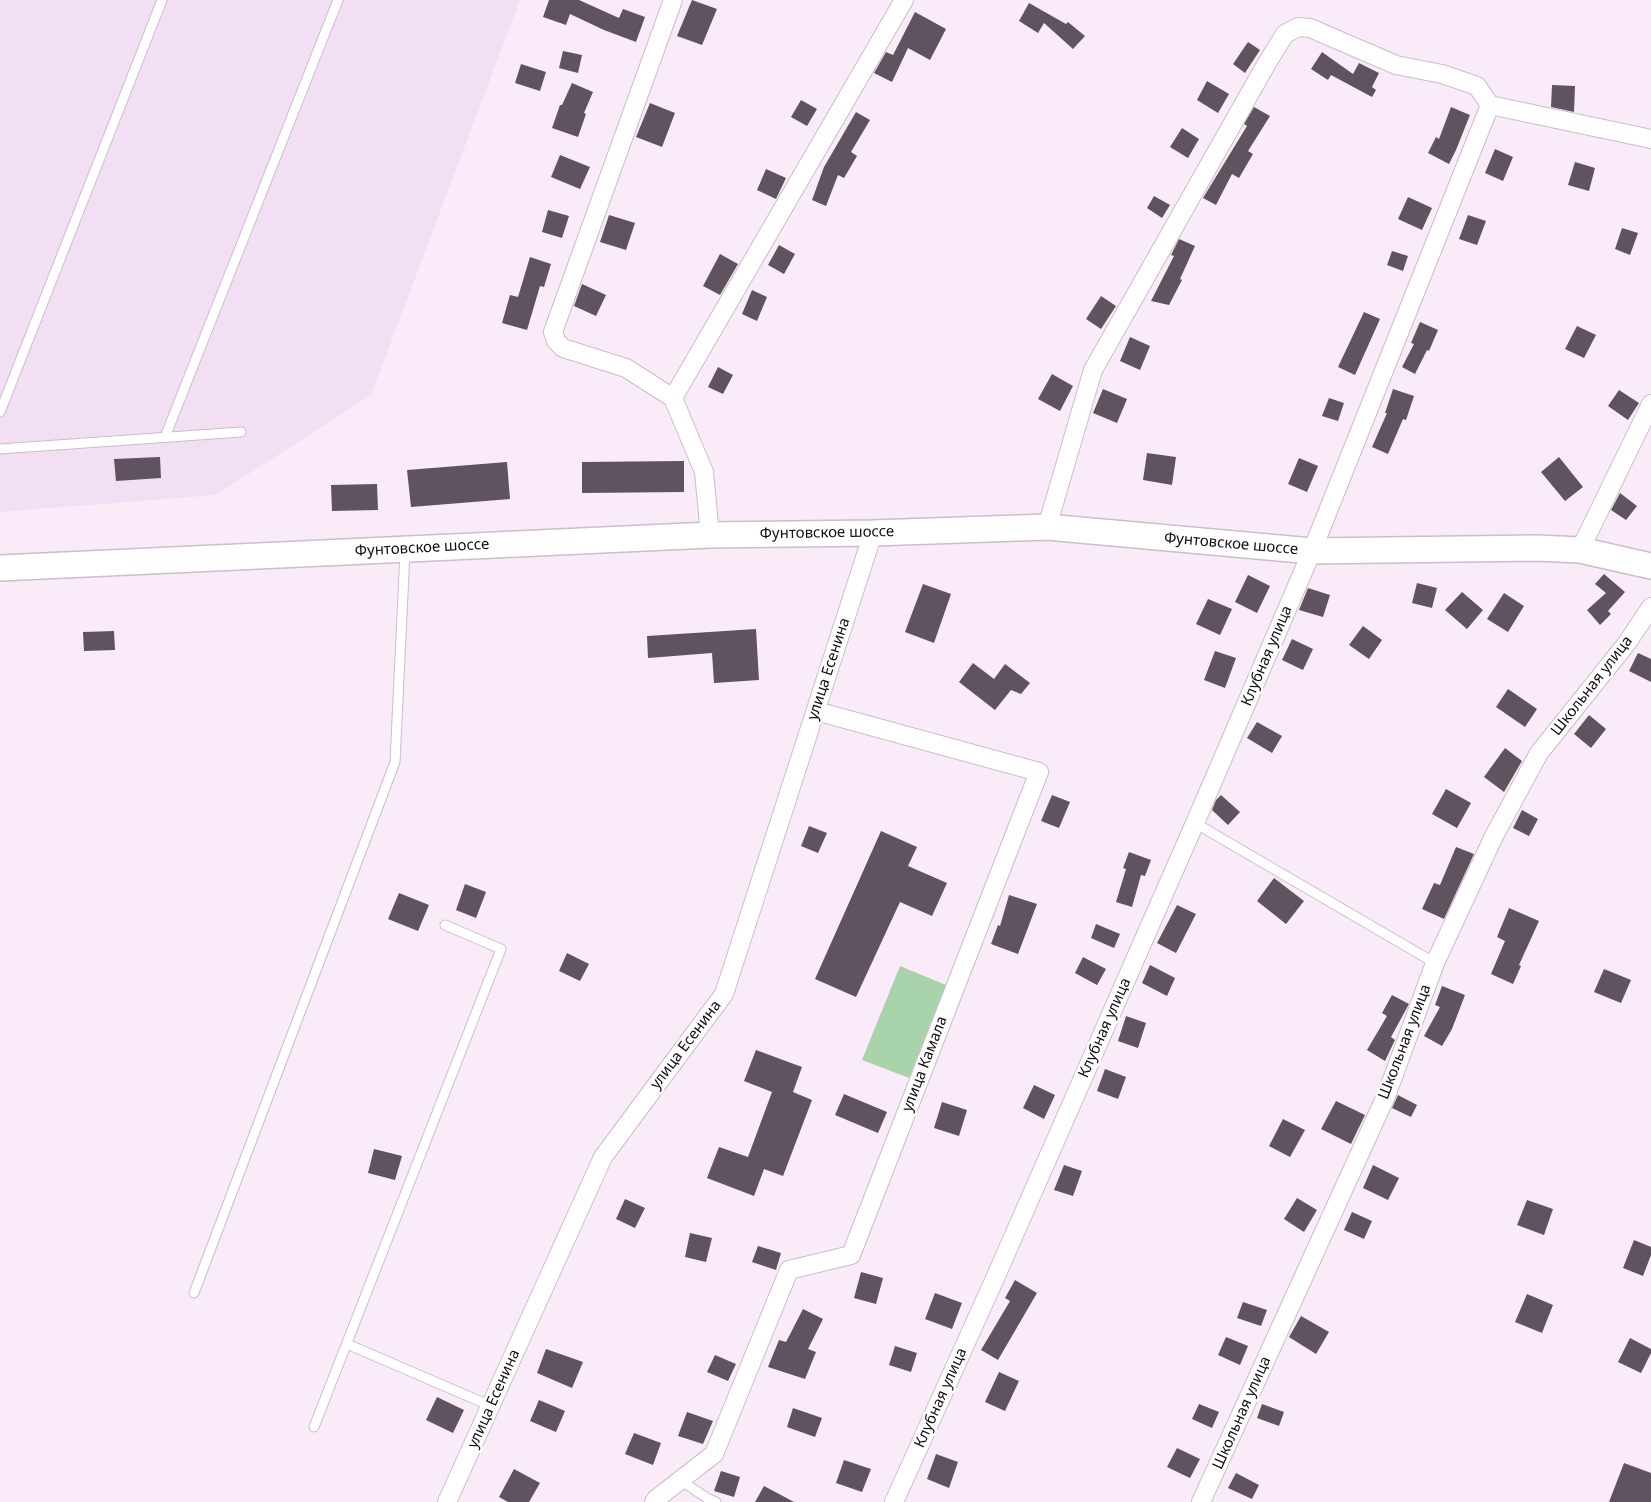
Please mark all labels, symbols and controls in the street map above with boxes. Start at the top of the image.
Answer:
street label: Фунтовское шоссе [760,523,894,543]
street label: Фунтовское шоссе [1163,529,1299,559]
street label: Фунтовское шоссе [354,535,490,561]
street label: Клубная улица [1238,603,1296,709]
street label: улица Есенина [804,616,854,722]
street label: Школьная улица [1547,633,1637,739]
street label: Клубная улица [1075,975,1135,1081]
street label: Школьная улица [1375,982,1435,1102]
street label: улица Есенина [647,997,725,1093]
street label: улица Камала [899,1014,951,1114]
street label: Клубная улица [911,1345,971,1451]
street label: улица Есенина [464,1347,524,1451]
street label: Школьная улица [1209,1354,1275,1472]

